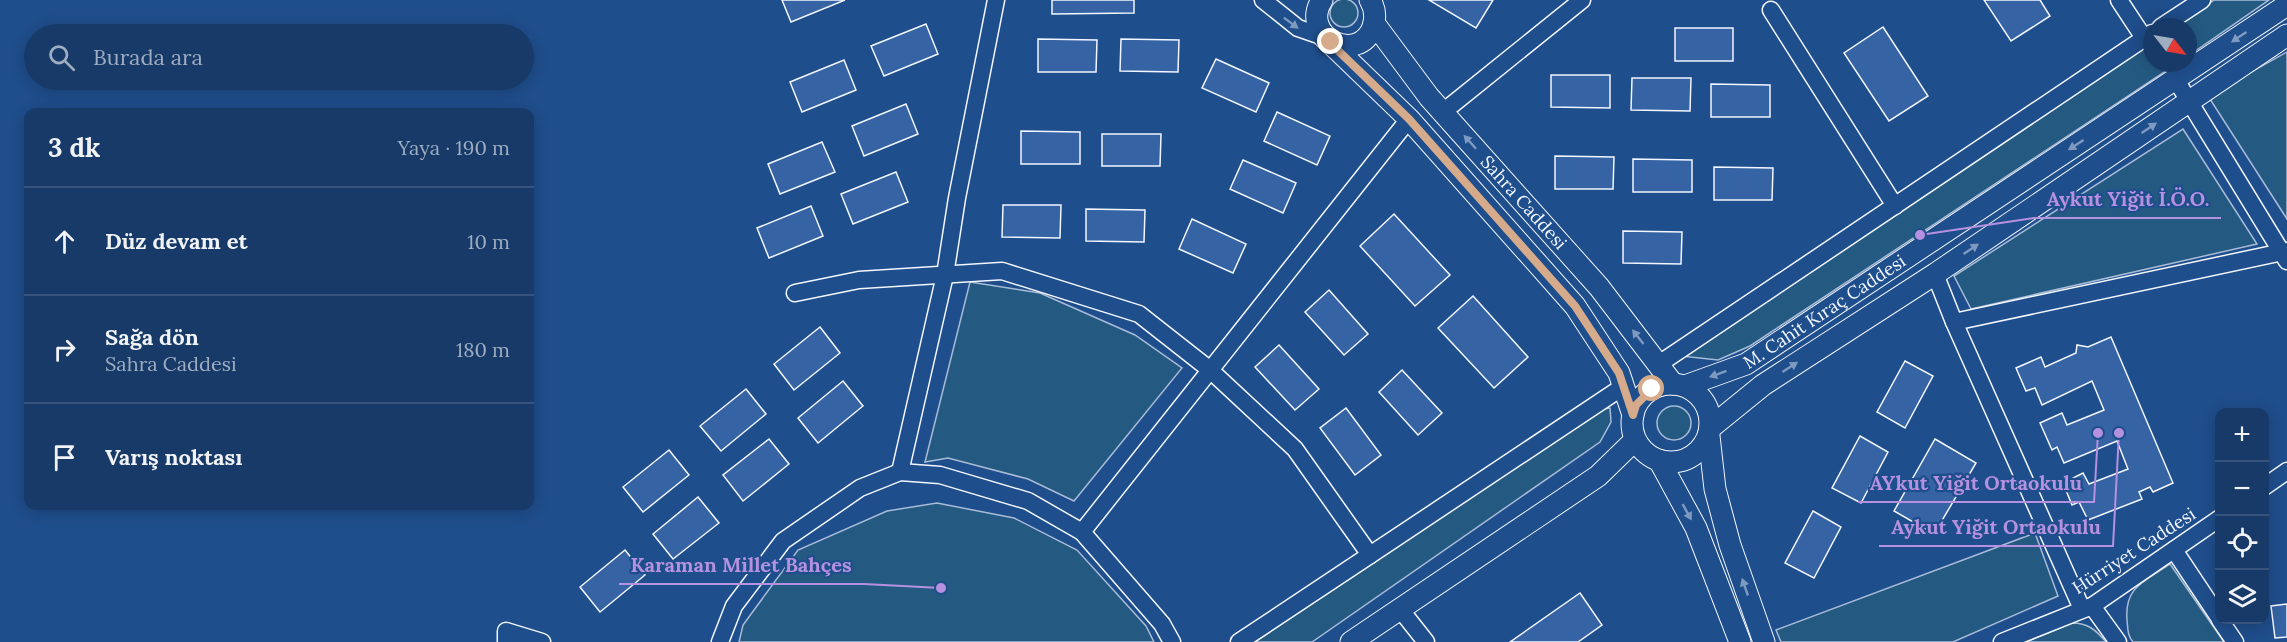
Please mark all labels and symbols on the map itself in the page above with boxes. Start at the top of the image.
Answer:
one-way arrow [1284,16,1299,28]
north arrow [2143,18,2197,72]
route end [1317,28,1343,54]
one-way arrow [2231,31,2247,43]
one-way arrow [2141,122,2157,134]
one-way arrow [1464,135,1477,150]
one-way arrow [2068,140,2085,151]
street label: Sahra Caddesi [1476,150,1572,254]
callout: Aykut Yiğit İ.Ö.O. [2034,180,2221,218]
text: Aykut Yiğit İ.Ö.O. [2047,186,2209,211]
one-way arrow [1962,244,1979,255]
street label: M. Cahit Kıraç Caddesi [1738,249,1910,374]
one-way arrow [1632,329,1645,345]
one-way arrow [1782,362,1798,373]
one-way arrow [1709,370,1727,380]
route start [1638,375,1664,401]
callout: AYkut Yiğit Ortaokulu [1858,464,2094,502]
text: AYkut Yiğit Ortaokulu [1870,470,2082,495]
street label: Hürriyet Caddesi [2068,502,2200,599]
one-way arrow [1682,503,1692,520]
callout: Aykut Yiğit Ortaokulu [1879,508,2113,546]
text: Aykut Yiğit Ortaokulu [1891,514,2101,539]
callout: Karaman Millet Bahçes [619,546,864,584]
text: Karaman Millet Bahçes [630,552,852,577]
one-way arrow [1740,578,1750,596]

